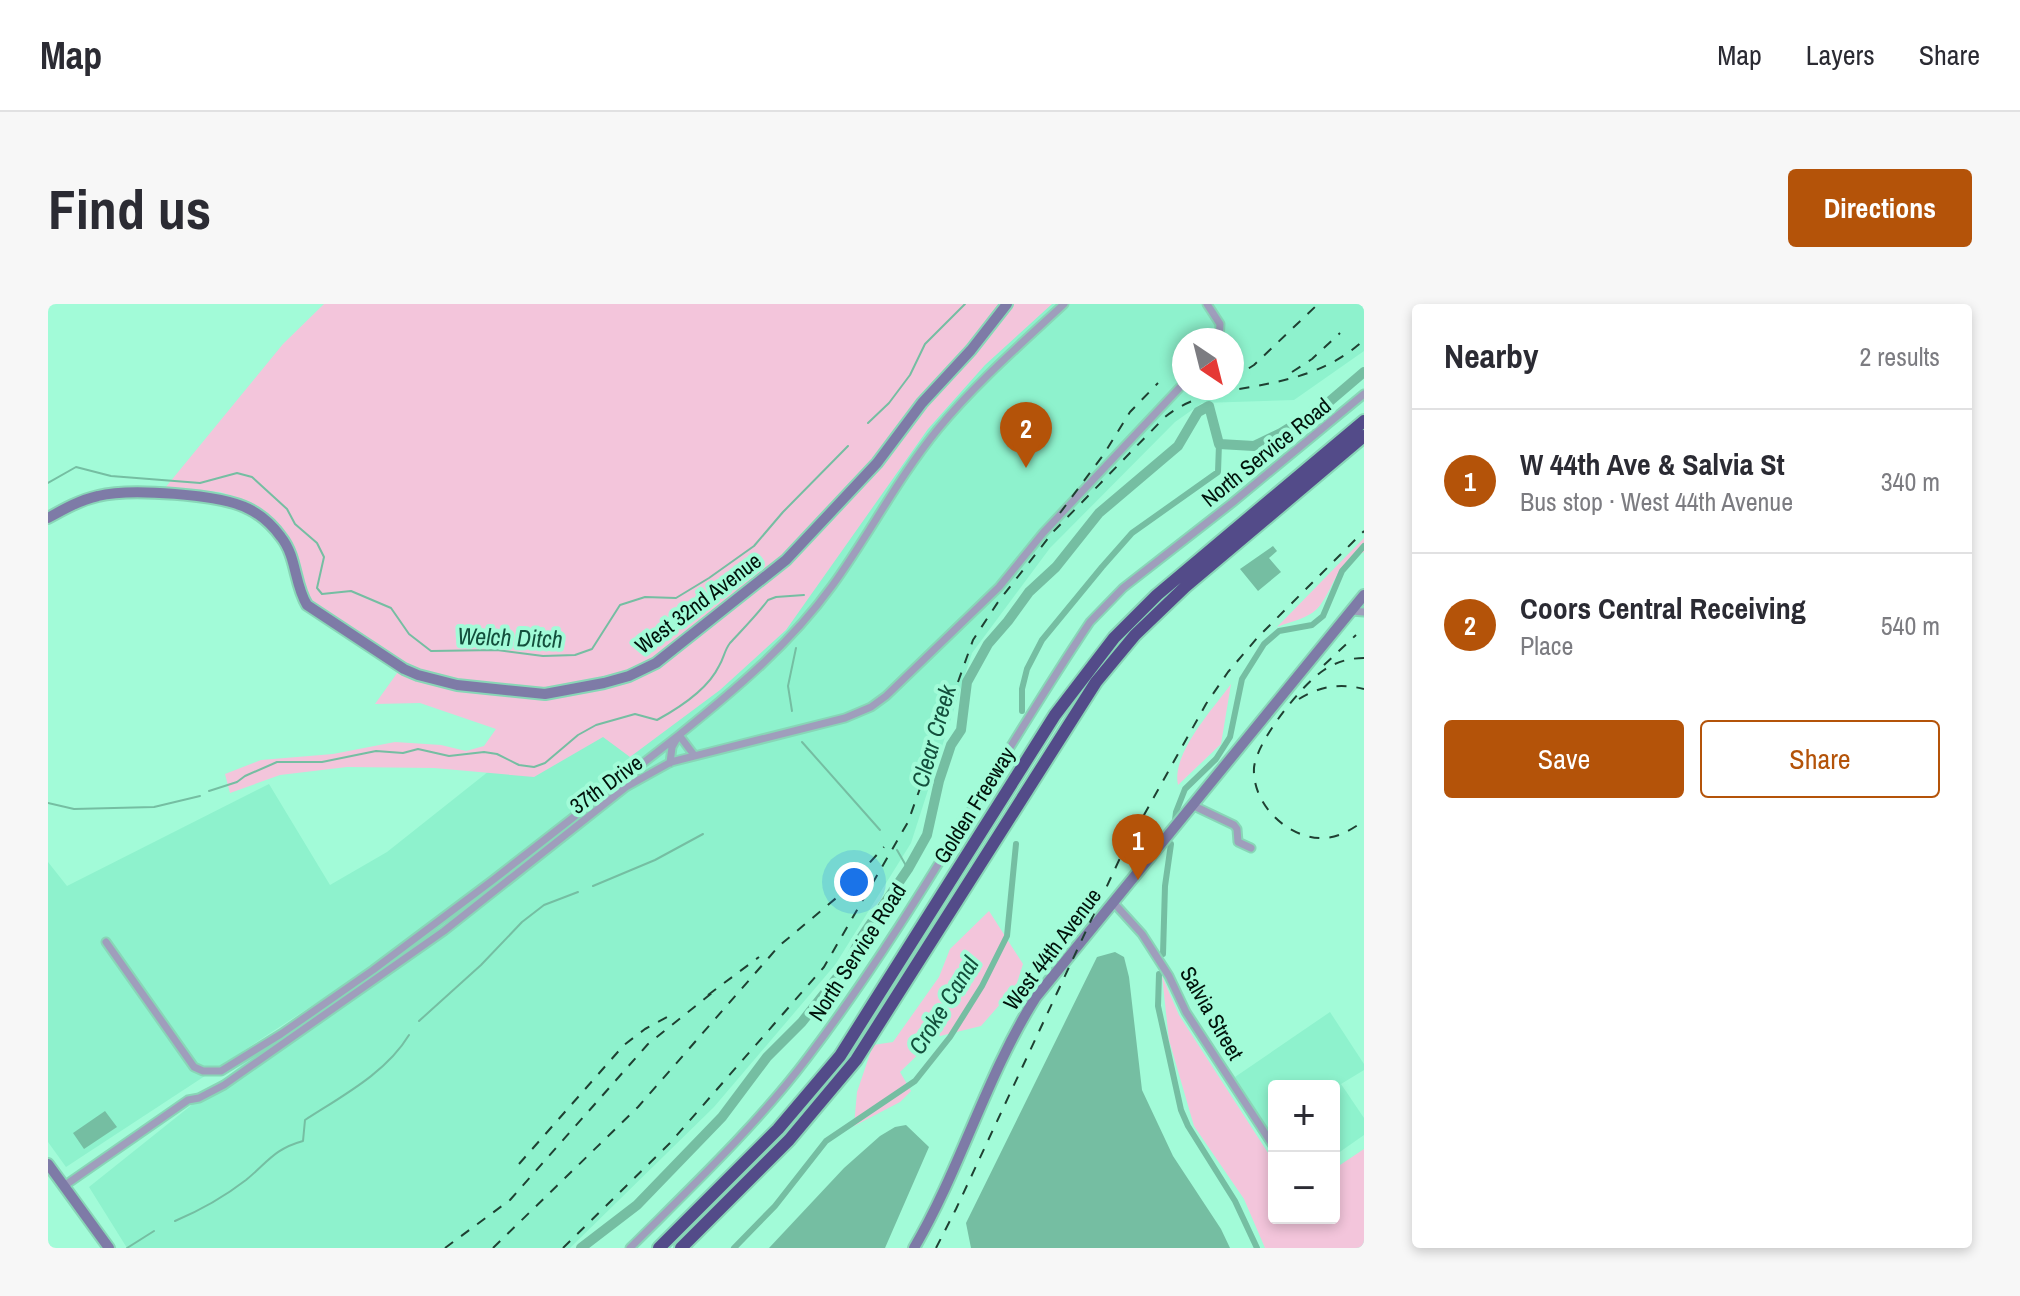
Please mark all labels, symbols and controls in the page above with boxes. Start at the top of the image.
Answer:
text: Map [40,30,102,81]
text: Map [1717,36,1762,74]
text: Layers [1806,36,1875,74]
text: Share [1919,36,1980,74]
button: Directions [1788,169,1972,247]
text: Find us [48,171,211,246]
north arrow [1172,328,1244,400]
text: Nearby [1444,333,1539,379]
text: 2 results [1859,339,1940,374]
street label: North Service Road [1195,390,1337,514]
pin: 2 [1000,402,1052,468]
text: W 44th Ave & Salvia St [1520,444,1785,484]
text: 1 [1464,464,1476,499]
text: 340 m [1881,464,1940,499]
text: Bus stop · West 44th Avenue [1520,484,1793,519]
street label: West 32nd Avenue [629,546,767,660]
text: Coors Central Receiving [1520,588,1806,628]
text: 2 [1464,608,1476,643]
text: 540 m [1881,608,1940,643]
water label: Welch Ditch [457,619,563,655]
text: Place [1520,628,1573,663]
water label: Clear Creek [903,680,963,791]
button: Save [1444,720,1684,798]
button: Share [1700,720,1940,798]
street label: Golden Freeway [926,741,1022,869]
street label: 37th Drive [564,747,648,821]
pin: 1 [1112,814,1164,880]
your location [834,862,874,902]
street label: North Service Road [801,877,913,1027]
street label: West 44th Avenue [996,882,1108,1016]
water label: Croke Canal [900,950,986,1060]
street label: Salvia Street [1173,961,1251,1065]
map controls [1268,1080,1340,1224]
button: + [1268,1080,1340,1152]
button: − [1268,1152,1340,1224]

